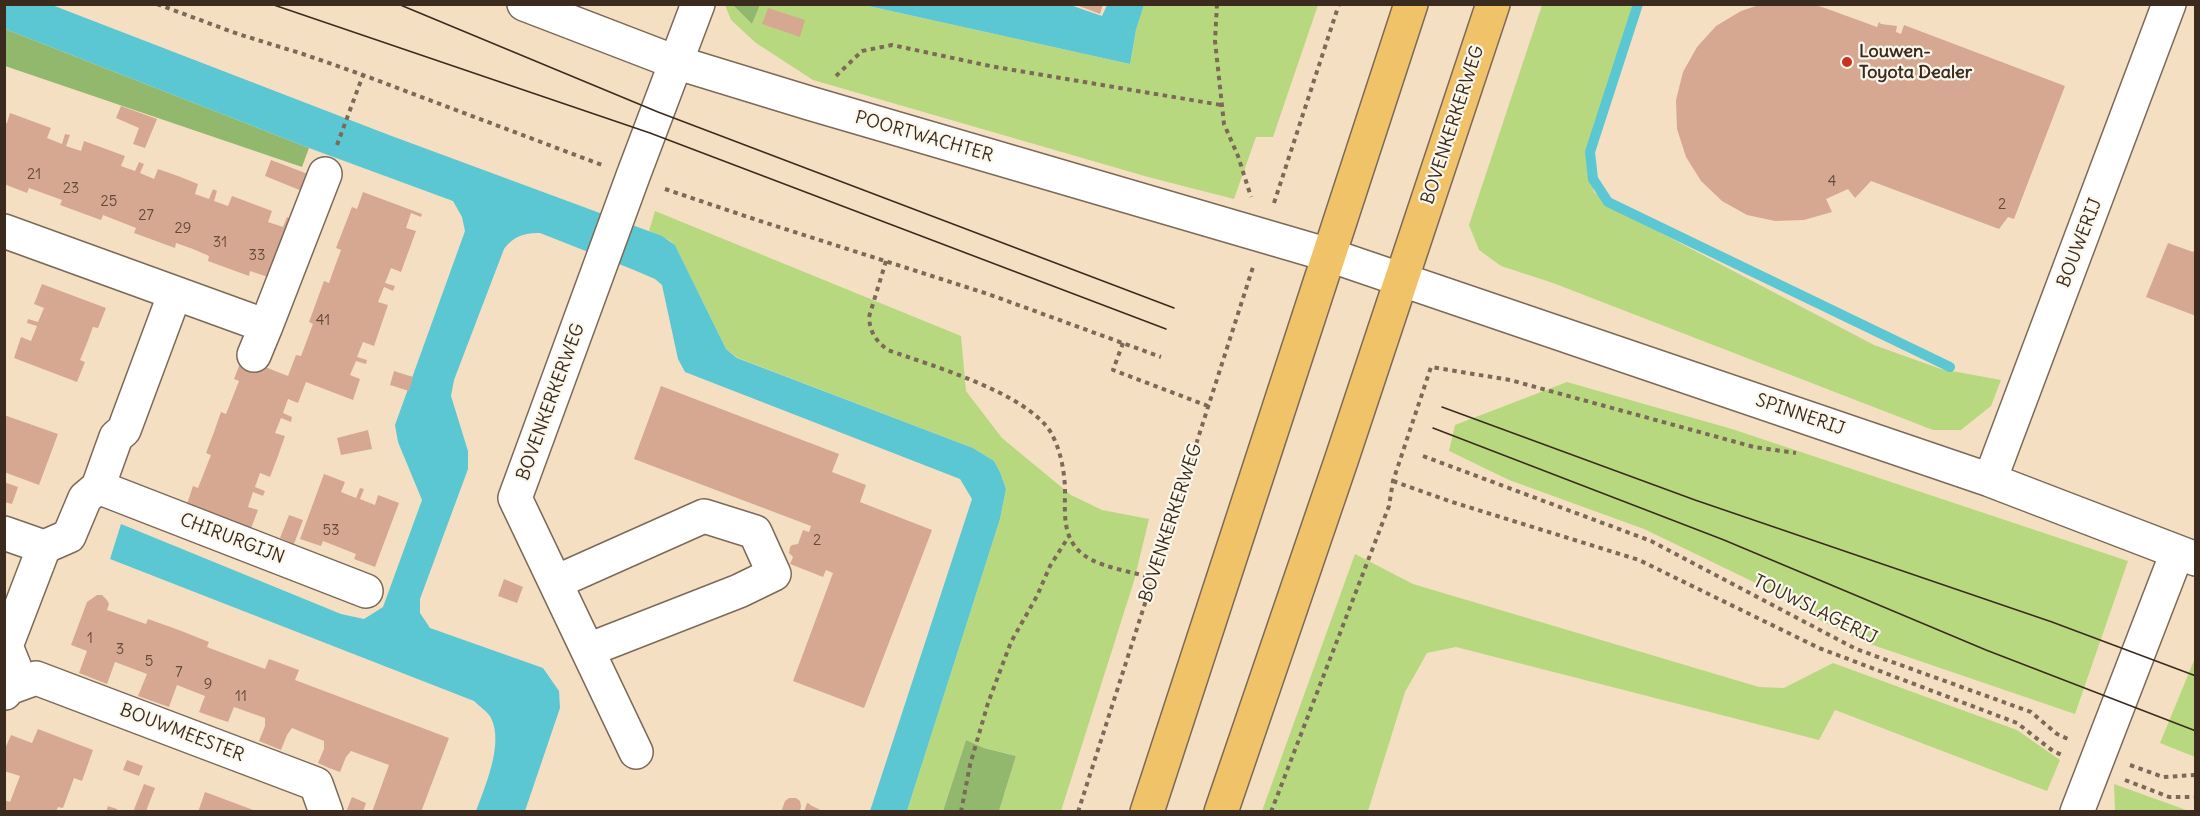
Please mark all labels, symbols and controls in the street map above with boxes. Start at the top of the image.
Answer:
place label: Louwen- Toyota Dealer [1859,41,1972,84]
street label: BOVENKERKERWEG [1417,43,1489,207]
marker: Louwen- Toyota Dealer [1840,55,1854,69]
street label: POORTWACHTER [852,107,996,167]
house number: 21 [27,166,41,184]
house number: 4 [1828,173,1836,191]
house number: 23 [63,180,79,198]
house number: 25 [101,193,117,211]
street label: BOUWERIJ [2053,195,2107,291]
house number: 2 [1998,196,2006,214]
house number: 27 [138,207,154,225]
house number: 29 [175,220,191,238]
house number: 31 [213,234,227,252]
house number: 33 [248,247,266,265]
house number: 41 [316,312,330,330]
street label: BOVENKERKERWEG [513,320,589,484]
street label: SPINNERIJ [1753,390,1847,440]
street label: BOVENKERKERWEG [1135,441,1207,605]
street label: CHIRURGIJN [177,509,287,569]
house number: 53 [322,522,340,540]
house number: 2 [813,532,821,550]
street label: TOUWSLAGERIJ [1750,571,1880,649]
house number: 1 [87,630,93,648]
house number: 3 [116,641,124,659]
house number: 5 [145,653,153,671]
house number: 7 [175,664,183,682]
house number: 9 [204,676,212,694]
house number: 11 [235,688,247,706]
street label: BOUWMEESTER [117,699,247,767]

